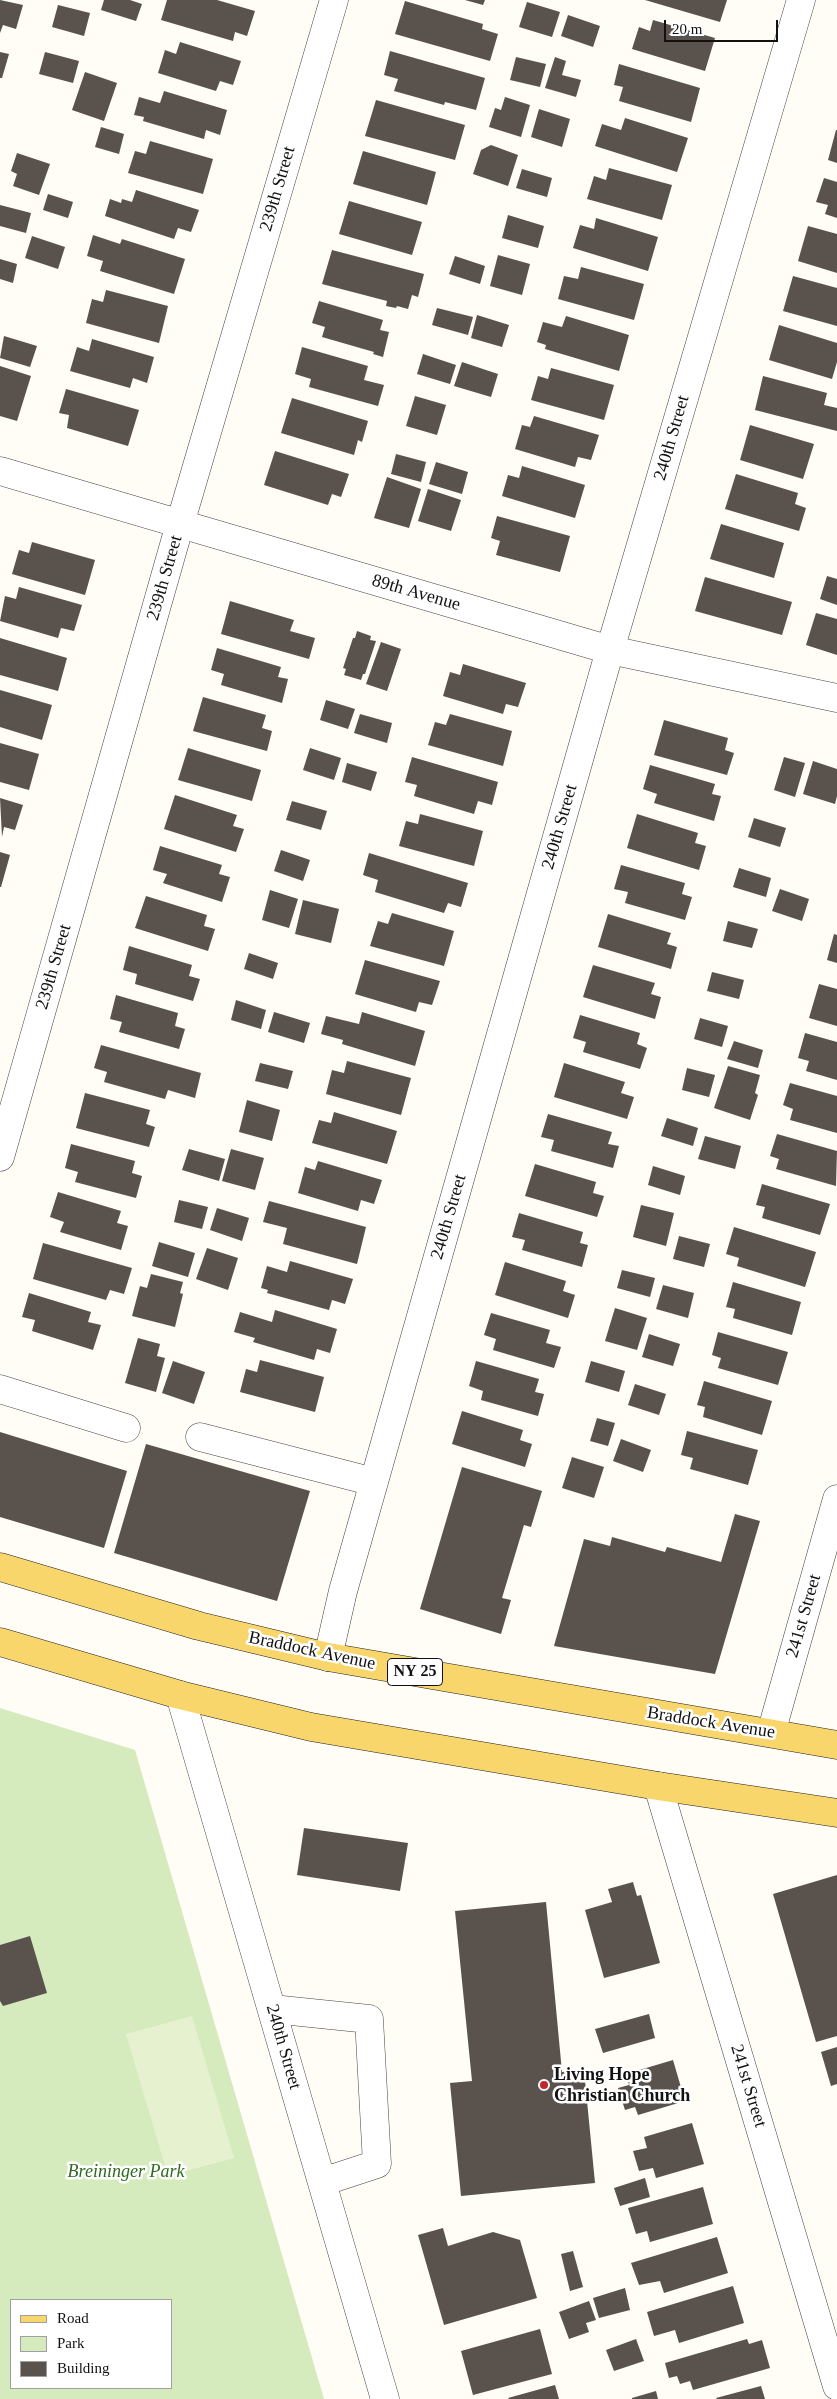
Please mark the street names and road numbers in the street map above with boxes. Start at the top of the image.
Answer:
street label: 239th Street [256,144,300,234]
street label: 240th Street [650,393,694,483]
street label: 239th Street [143,533,187,623]
street label: 89th Avenue [369,570,463,616]
street label: 240th Street [538,782,582,872]
street label: 239th Street [32,922,76,1012]
street label: 240th Street [427,1172,471,1262]
street label: 241st Street [782,1572,826,1660]
street label: Braddock Avenue [247,1627,377,1675]
road number: NY 25 [388,1658,442,1685]
street label: Braddock Avenue [646,1702,776,1744]
street label: 240th Street [261,2002,305,2092]
street label: 241st Street [725,2042,771,2130]

